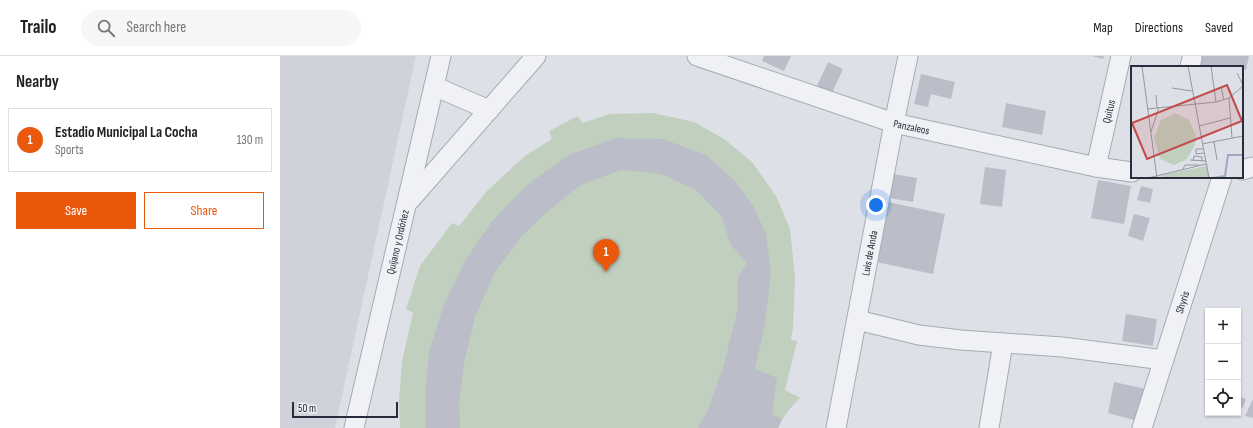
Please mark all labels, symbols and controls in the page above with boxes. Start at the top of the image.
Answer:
search box [81,10,361,46]
text: Trailo [20,16,57,39]
icon: search [95,17,117,39]
text: Search here [127,18,186,37]
text: Map [1093,19,1113,36]
text: Directions [1135,19,1183,36]
text: Saved [1205,19,1233,36]
inset map [1131,66,1243,178]
text: Nearby [16,72,59,92]
street label: Quitus [1100,98,1118,125]
street label: Panzaleos [892,117,931,138]
text: Estadio Municipal La Cocha [55,123,198,142]
text: 1 [27,132,33,148]
text: 130 m [237,132,263,148]
text: Sports [55,142,84,158]
button: Save [16,192,136,229]
button: Share [144,192,264,229]
your location [866,195,886,215]
street label: Quijano y Ordóñez [384,208,412,276]
street label: Luis de Anda [859,230,880,277]
pin: 1 [593,239,619,272]
street label: Shyris [1173,289,1192,315]
map controls [1205,308,1241,416]
button: + [1205,308,1241,344]
button: − [1205,344,1241,380]
button: locate [1205,380,1241,416]
scale bar [292,400,398,419]
text: 50 m [298,402,316,415]

